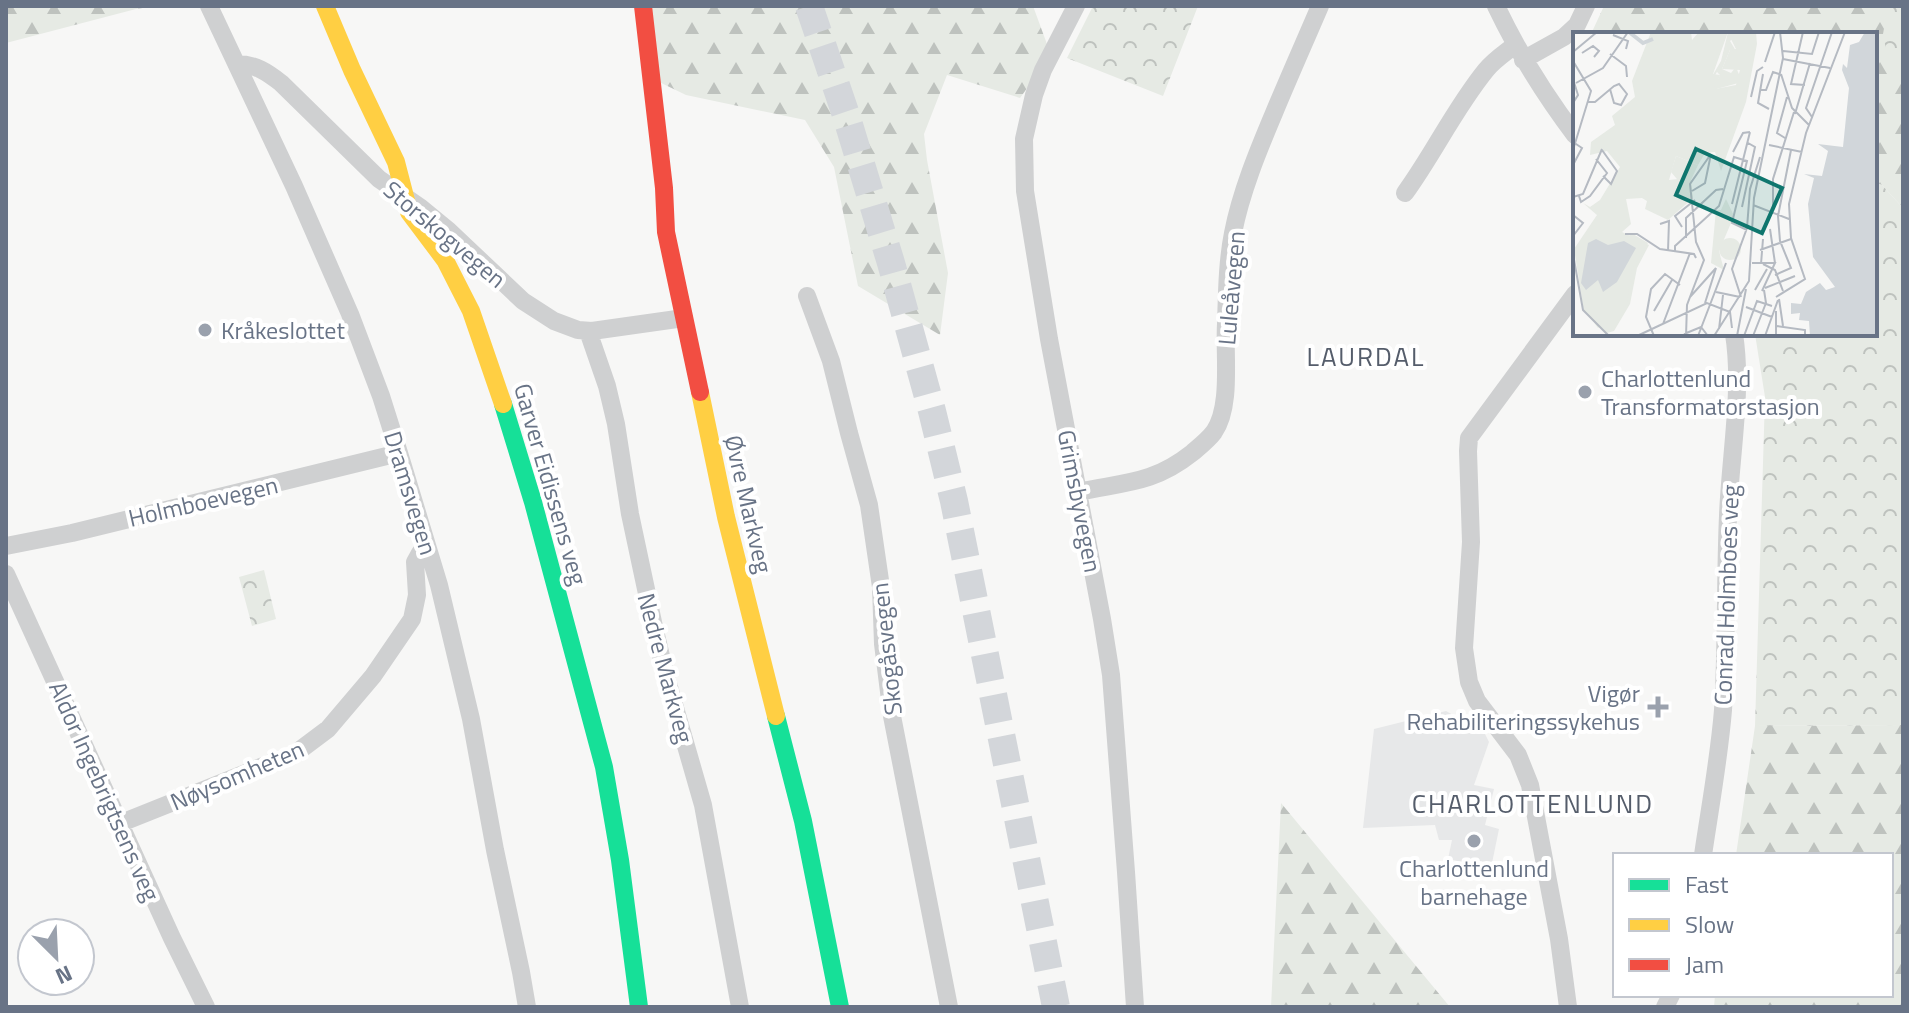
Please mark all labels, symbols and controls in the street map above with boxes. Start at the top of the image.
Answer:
inset map [1573,32,1877,336]
street label: Storskogvegen [376,172,514,296]
street label: Luleåvegen [1208,229,1254,347]
place label: Kråkeslottet [221,312,345,348]
marker: Kråkeslottet [196,321,214,339]
district label: LAURDAL [1307,337,1425,376]
place label: Charlottenlund Transformatorstasjon [1601,360,1820,424]
street label: Garver Eidissens veg [505,379,597,589]
marker: Charlottenlund Transformatorstasjon [1576,383,1594,401]
street label: Dramsvegen [375,427,447,559]
street label: Grimsbyvegen [1049,427,1111,575]
street label: Øvre Markveg [716,431,782,577]
street label: Holmboevegen [125,466,281,536]
street label: Conrad Holmboes veg [1704,484,1748,706]
street label: Skogåsvegen [861,581,911,717]
street label: Nedre Markveg [629,589,703,747]
street label: Aldor Ingebrigtsens veg [40,675,170,907]
place label: Vigør Rehabiliteringssykehus [1407,675,1640,739]
marker: Vigør Rehabiliteringssykehus [1647,696,1669,718]
street label: Nøysomheten [165,731,309,819]
district label: CHARLOTTENLUND [1412,784,1654,823]
marker: Charlottenlund barnehage [1465,832,1483,850]
place label: Charlottenlund barnehage [1399,850,1549,914]
legend [1613,853,1893,997]
text: Fast [1685,866,1729,902]
text: Slow [1685,906,1734,942]
north arrow [16,917,96,997]
text: Jam [1685,946,1724,982]
text: N [50,957,78,994]

